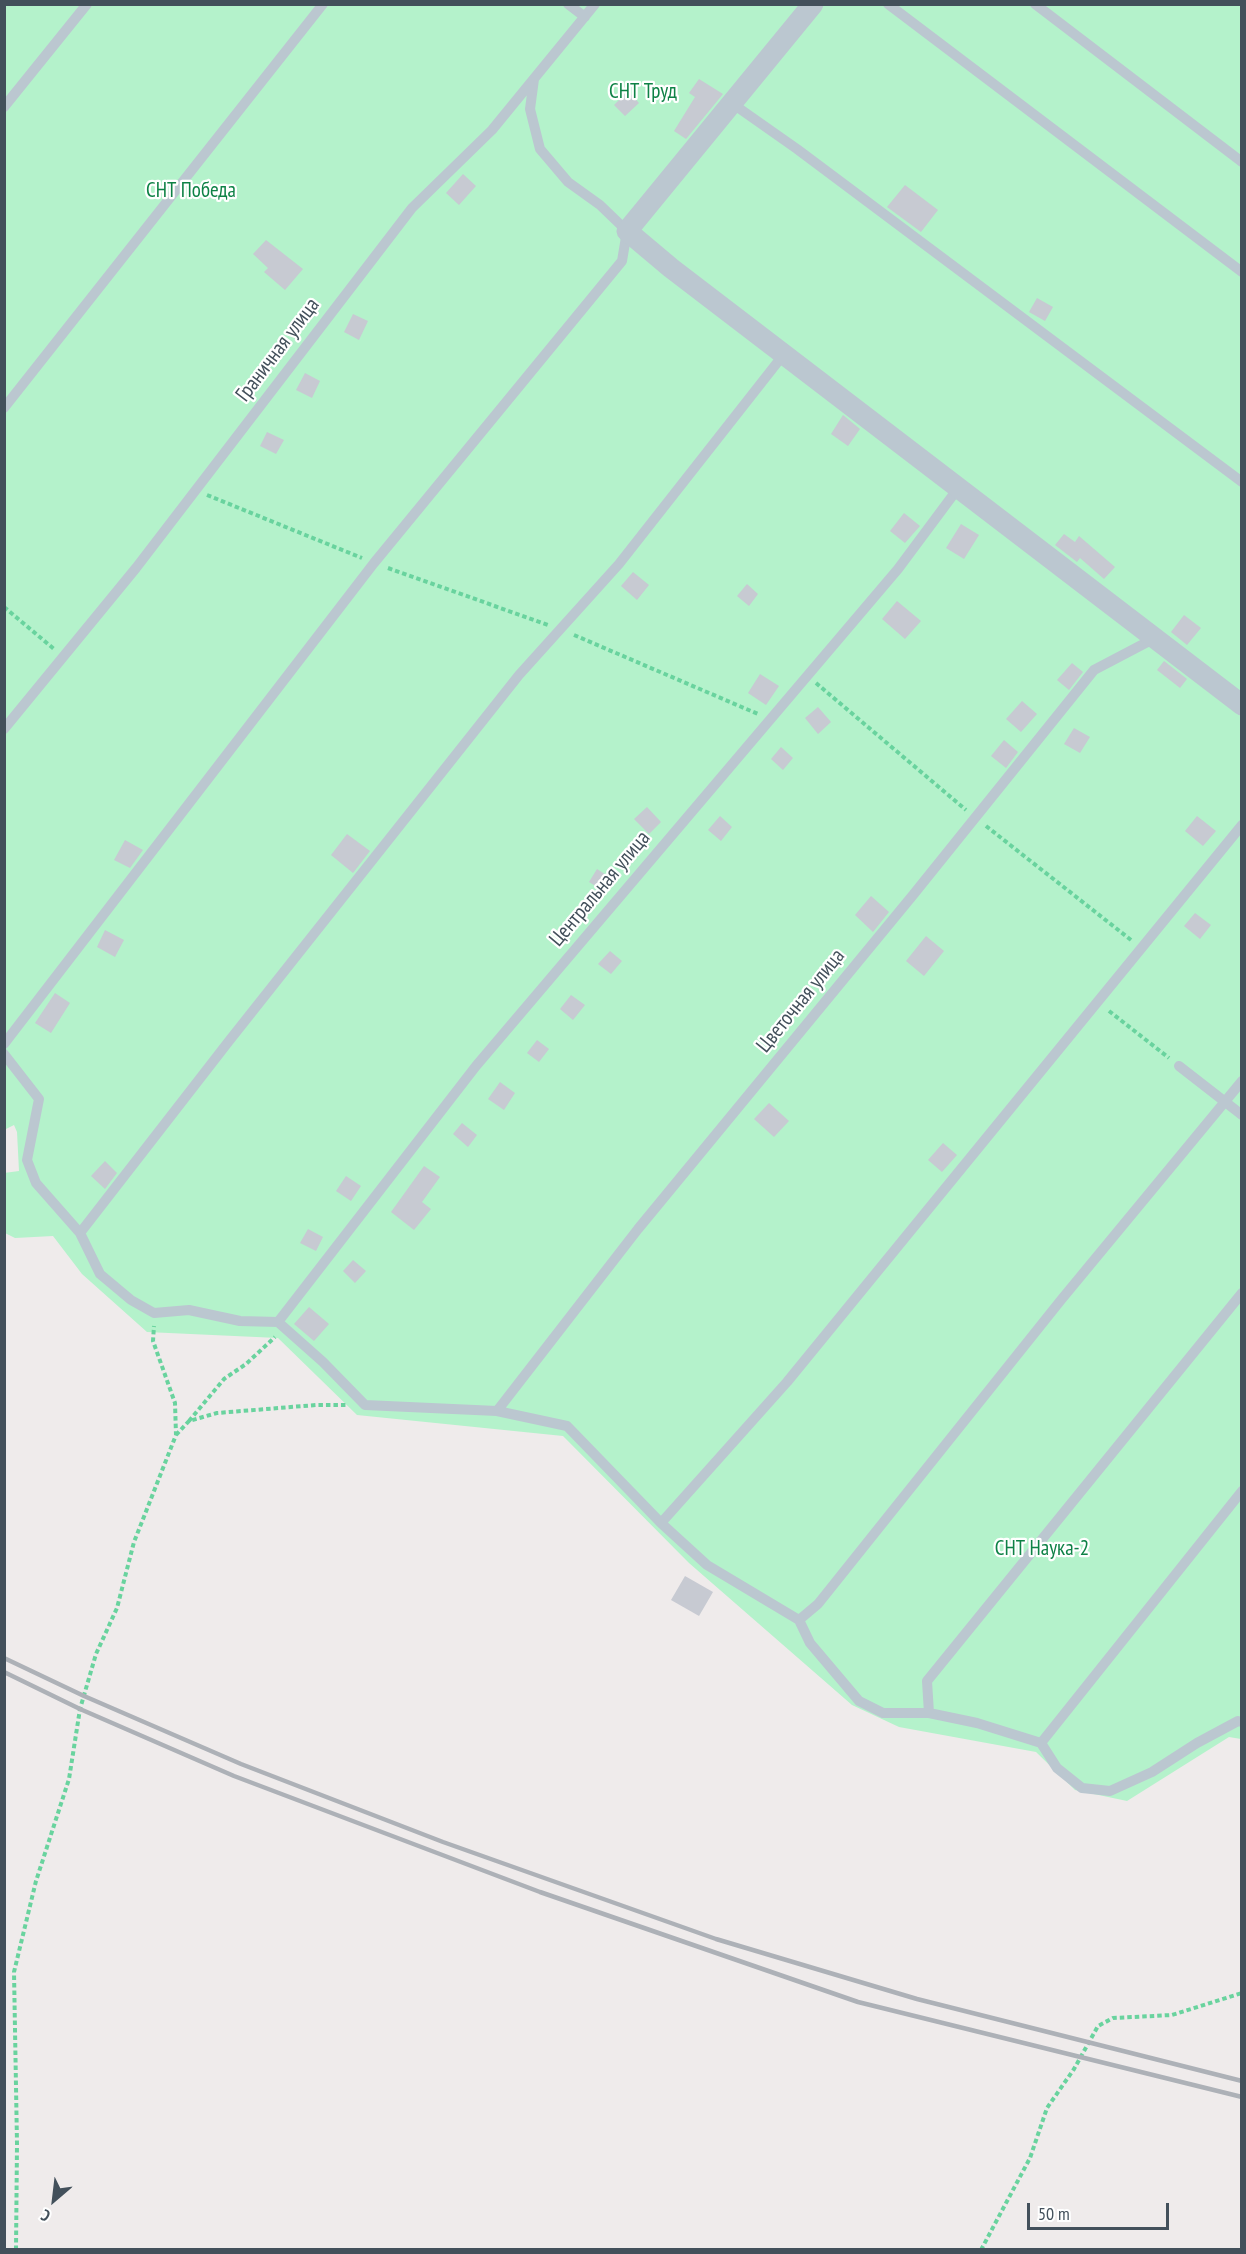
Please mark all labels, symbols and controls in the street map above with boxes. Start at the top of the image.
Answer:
park label: СНТ Труд [609,79,677,105]
park label: СНТ Победа [146,178,236,204]
street label: Граничная улица [231,293,325,407]
street label: Центральная улица [544,826,656,952]
street label: Цветочная улица [752,944,850,1058]
park label: СНТ Наука-2 [995,1536,1089,1562]
north arrow [24,2170,84,2230]
scale bar [1030,2191,1172,2229]
text: 50 m [1038,2202,1070,2225]
text: С [38,2205,53,2226]

